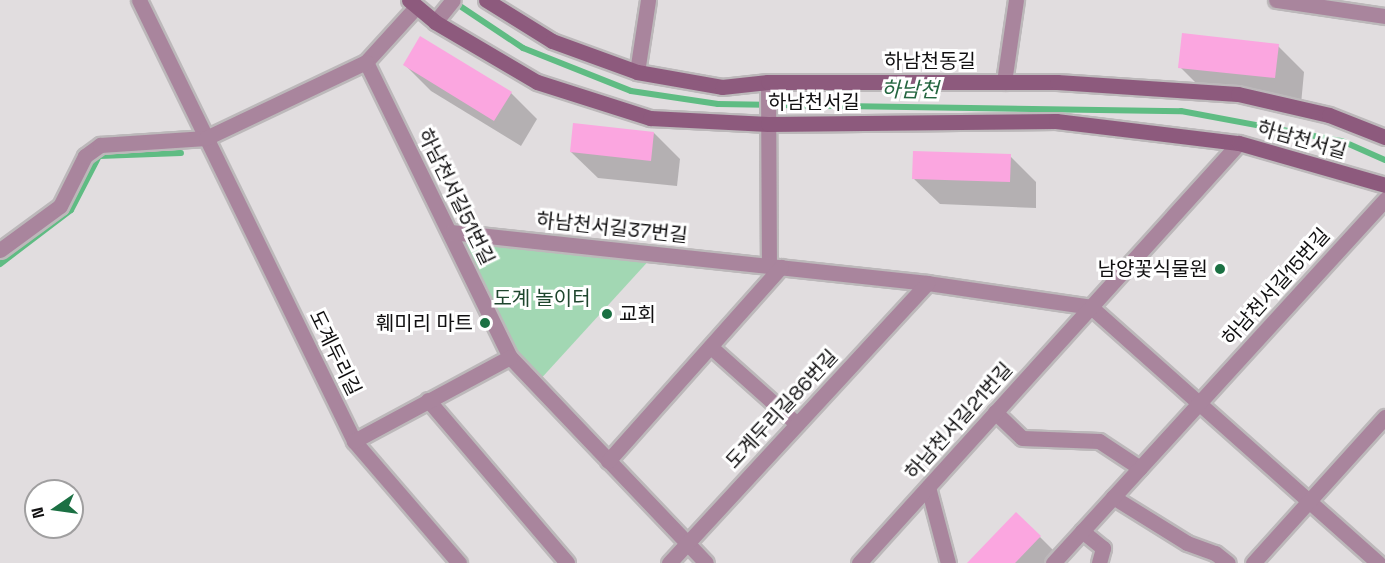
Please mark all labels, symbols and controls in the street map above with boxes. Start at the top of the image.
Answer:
street label: 하남천동길 [884,49,976,73]
water label: 하남천 [881,77,939,103]
street label: 하남천서길 [768,90,860,114]
street label: 하남천서길 [1254,116,1350,164]
street label: 하남천서길51번길 [413,125,499,269]
street label: 하남천서길37번길 [535,208,689,248]
street label: 하남천서길15번길 [1217,224,1335,350]
place label: 남양꽃식물원 [1098,257,1208,281]
marker: 남양꽃식물원 [1213,262,1227,276]
park label: 도계 놀이터 [493,286,591,310]
place label: 교회 [619,302,656,326]
street label: 도계두리길 [304,306,366,400]
marker: 교회 [600,307,614,321]
place label: 훼미리 마트 [376,311,473,335]
marker: 훼미리 마트 [478,316,492,330]
street label: 도계두리길86번길 [721,345,843,473]
street label: 하남천서길21번길 [900,358,1018,484]
north arrow [24,479,84,539]
text: N [26,505,49,520]

